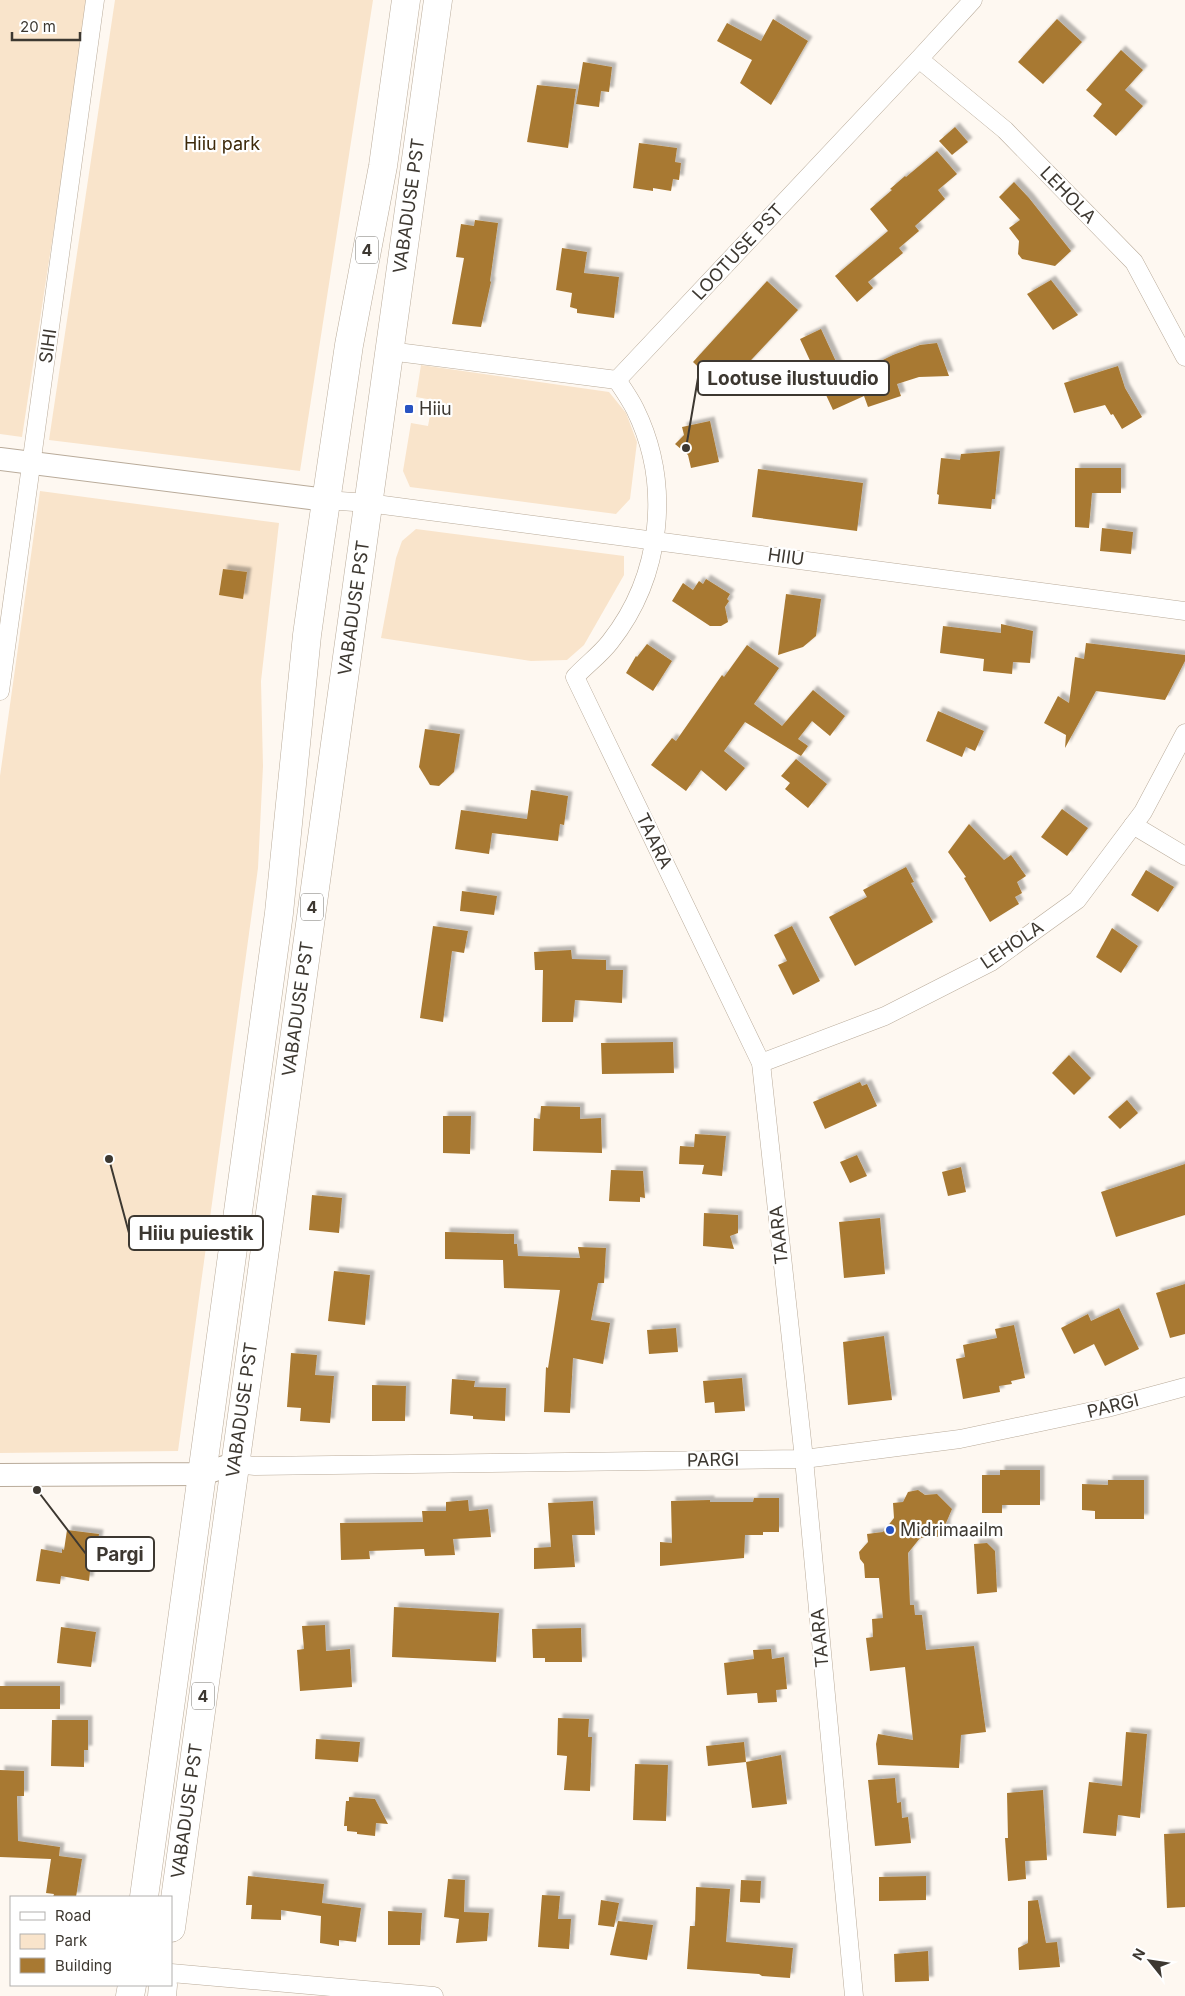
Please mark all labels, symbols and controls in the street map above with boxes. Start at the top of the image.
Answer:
scale bar [12,10,80,42]
text: 20 m [20,17,56,36]
park label: Hiiu park [184,133,260,154]
street label: VABADUSE PST [389,137,428,275]
street label: LEHOLA [1036,162,1100,227]
street label: LOOTUSE PST [688,199,788,304]
road number: 4 [356,236,378,264]
street label: SIHI [35,327,60,365]
callout: Lootuse ilustuudio [698,361,889,395]
text: Lootuse ilustuudio [707,367,879,390]
place label: Hiiu [419,398,452,419]
marker: Hiiu [403,403,415,415]
street label: VABADUSE PST [334,539,373,677]
street label: HIIU [767,544,806,569]
street label: TAARA [632,810,677,872]
road number: 4 [301,894,323,920]
street label: LEHOLA [977,916,1047,973]
street label: VABADUSE PST [278,940,317,1078]
street label: TAARA [765,1205,792,1266]
callout: Hiiu puiestik [129,1216,263,1250]
text: Hiiu puiestik [139,1222,253,1245]
street label: VABADUSE PST [222,1341,261,1479]
street label: PARGI [1085,1389,1141,1422]
street label: PARGI [687,1449,739,1470]
place label: Midrimaailm [900,1519,1004,1540]
marker: Midrimaailm [884,1524,896,1536]
callout: Pargi [86,1537,154,1571]
text: Pargi [96,1543,144,1566]
street label: TAARA [806,1608,833,1668]
road number: 4 [192,1682,214,1710]
street label: VABADUSE PST [167,1742,206,1880]
legend [10,1896,172,1986]
text: Road [55,1906,91,1925]
text: Park [55,1931,88,1950]
north arrow [1125,1936,1175,1986]
text: N [1128,1945,1148,1963]
text: Building [55,1956,112,1975]

